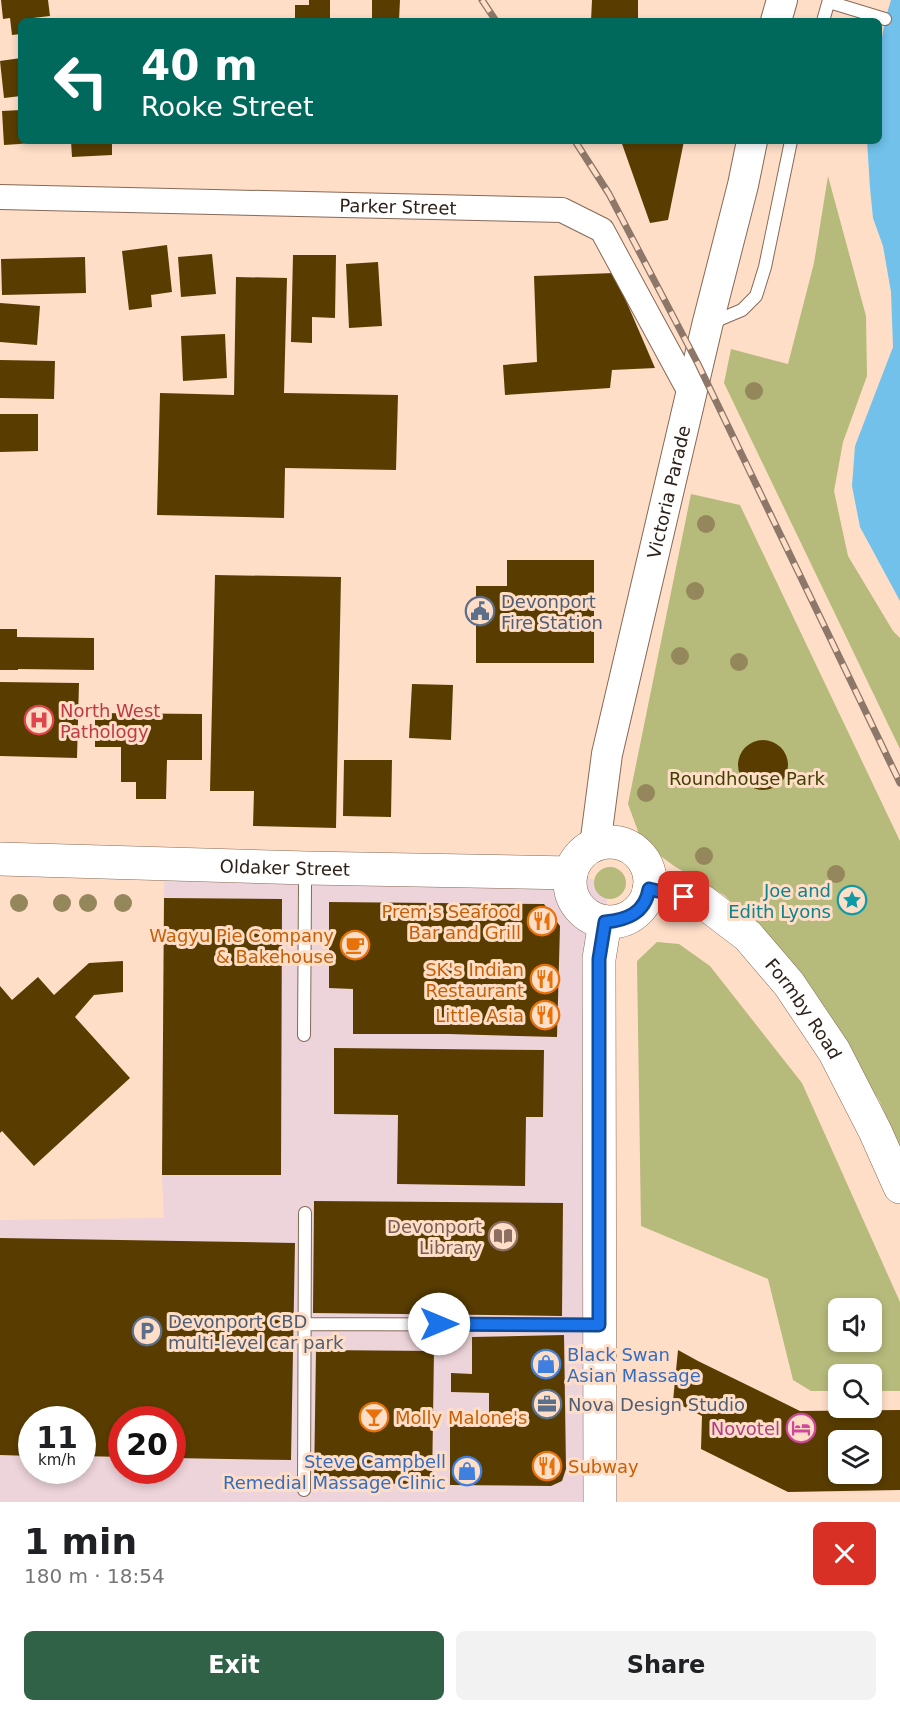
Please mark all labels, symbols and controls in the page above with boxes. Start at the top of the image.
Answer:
text: 40 m [141,41,258,90]
icon: left [42,42,120,120]
text: Rooke Street [141,91,314,122]
street label: Parker Street [339,194,457,218]
street label: Victoria Parade [643,423,694,561]
place label: Devonport Fire Station [501,591,603,633]
public building icon: Devonport Fire Station [464,595,496,627]
place label: North West Pathology [60,700,160,742]
hospital icon: North West Pathology [23,704,55,736]
park label: Roundhouse Park [669,768,826,789]
street label: Oldaker Street [219,855,350,879]
pin [658,871,709,922]
icon: arrive [667,880,700,913]
place label: Joe and Edith Lyons [728,880,831,922]
place icon: Joe and Edith Lyons [836,884,868,916]
place label: Prem's Seafood Bar and Grill [381,901,521,943]
restaurant icon: Prem's Seafood Bar and Grill [526,905,558,937]
place label: Wagyu Pie Company & Bakehouse [149,925,334,967]
cafe icon: Wagyu Pie Company & Bakehouse [339,929,371,961]
street label: Formby Road [761,954,847,1062]
place label: SK's Indian Restaurant [425,959,524,1001]
restaurant icon: SK's Indian Restaurant [529,963,561,995]
restaurant icon: Little Asia [529,999,561,1031]
place label: Little Asia [435,1005,524,1026]
place label: Devonport Library [387,1216,482,1258]
library icon: Devonport Library [487,1220,519,1252]
position arrow [407,1292,471,1356]
map controls [828,1298,882,1484]
button: sound [828,1298,882,1352]
place label: Devonport CBD multi-level car park [168,1311,344,1353]
parking icon: Devonport CBD multi-level car park [131,1315,163,1347]
place label: Black Swan Asian Massage [567,1344,701,1386]
shop icon: Black Swan Asian Massage [530,1348,562,1380]
button: search [828,1364,882,1418]
office icon: Nova Design Studio [531,1388,563,1420]
place label: Nova Design Studio [568,1394,745,1415]
bar icon: Molly Malone's [358,1401,390,1433]
speed limit sign: 20 [108,1406,186,1484]
place label: Molly Malone's [395,1407,527,1428]
hotel icon: Novotel [785,1412,817,1444]
place label: Novotel [711,1418,780,1439]
text: 11 [36,1420,78,1455]
button: layers [828,1430,882,1484]
restaurant icon: Subway [531,1450,563,1482]
text: km/h [38,1451,76,1469]
place label: Steve Campbell Remedial Massage Clinic [223,1451,446,1493]
shop icon: Steve Campbell Remedial Massage Clinic [451,1455,483,1487]
place label: Subway [568,1456,639,1477]
text: 1 min [24,1521,137,1562]
button: close [813,1522,876,1585]
text: 180 m · 18:54 [24,1564,165,1588]
button: Exit [24,1631,444,1700]
button: Share [456,1631,876,1700]

